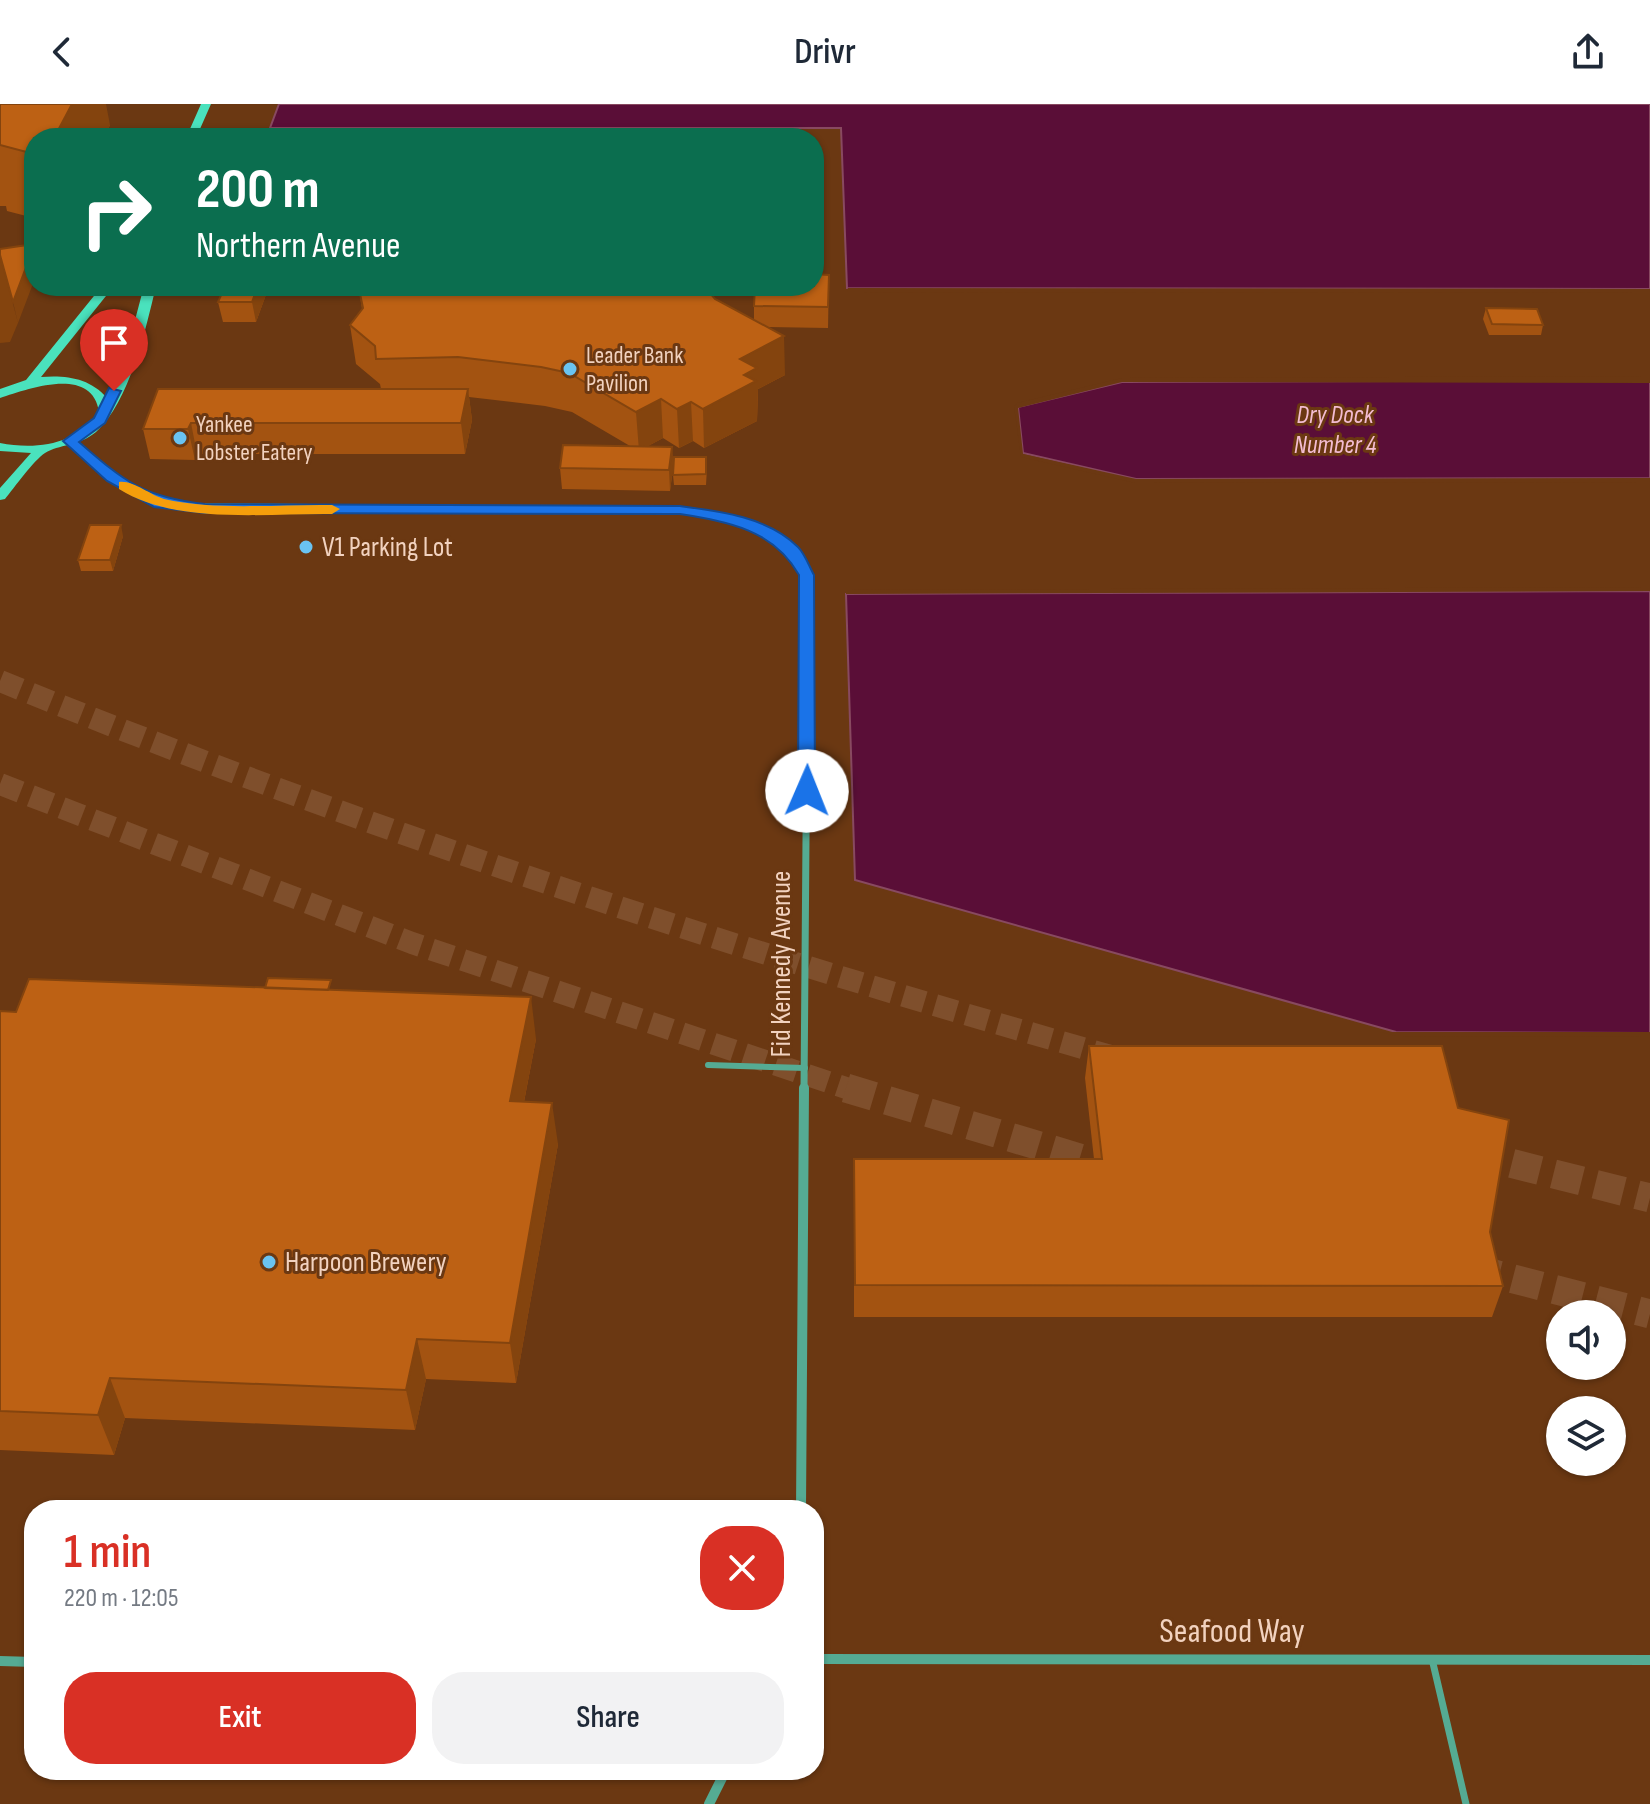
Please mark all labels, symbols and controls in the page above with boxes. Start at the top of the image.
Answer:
icon: back [40,30,84,74]
icon: share [1566,30,1610,74]
text: Drivr [794,31,856,74]
text: 200 m [196,157,320,224]
icon: right [64,160,168,264]
text: Northern Avenue [196,225,400,268]
pin [80,309,148,391]
icon: arrive [92,321,136,365]
place label: Leader Bank Pavilion [586,341,683,398]
marker: Leader Bank Pavilion [561,360,579,378]
water label: Dry Dock Number 4 [1294,400,1377,461]
place label: Yankee Lobster Eatery [196,410,313,467]
marker: Yankee Lobster Eatery [171,429,189,447]
place label: V1 Parking Lot [322,531,453,564]
marker: V1 Parking Lot [297,538,315,556]
position arrow [765,749,849,833]
street label: Fid Kennedy Avenue [765,871,798,1057]
place label: Harpoon Brewery [285,1246,447,1279]
marker: Harpoon Brewery [260,1253,278,1271]
map controls [1546,1300,1626,1476]
button: sound [1546,1300,1626,1380]
button: layers [1546,1396,1626,1476]
text: 1 min [64,1524,151,1581]
button: close [700,1526,784,1610]
text: 220 m · 12:05 [64,1583,178,1614]
street label: Seafood Way [1159,1611,1305,1652]
button: Exit [64,1672,416,1764]
button: Share [432,1672,784,1764]

